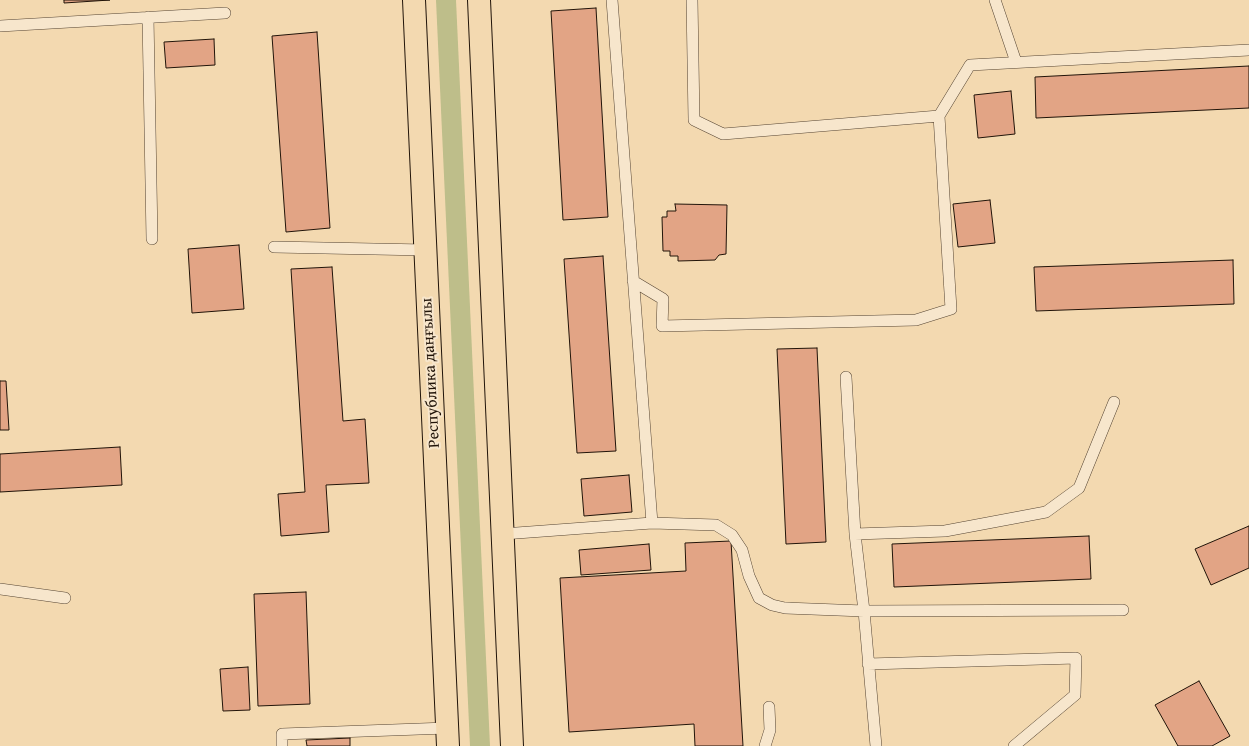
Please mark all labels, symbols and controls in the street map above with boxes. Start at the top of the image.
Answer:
street label: Республика даңғылы [417,298,445,448]

